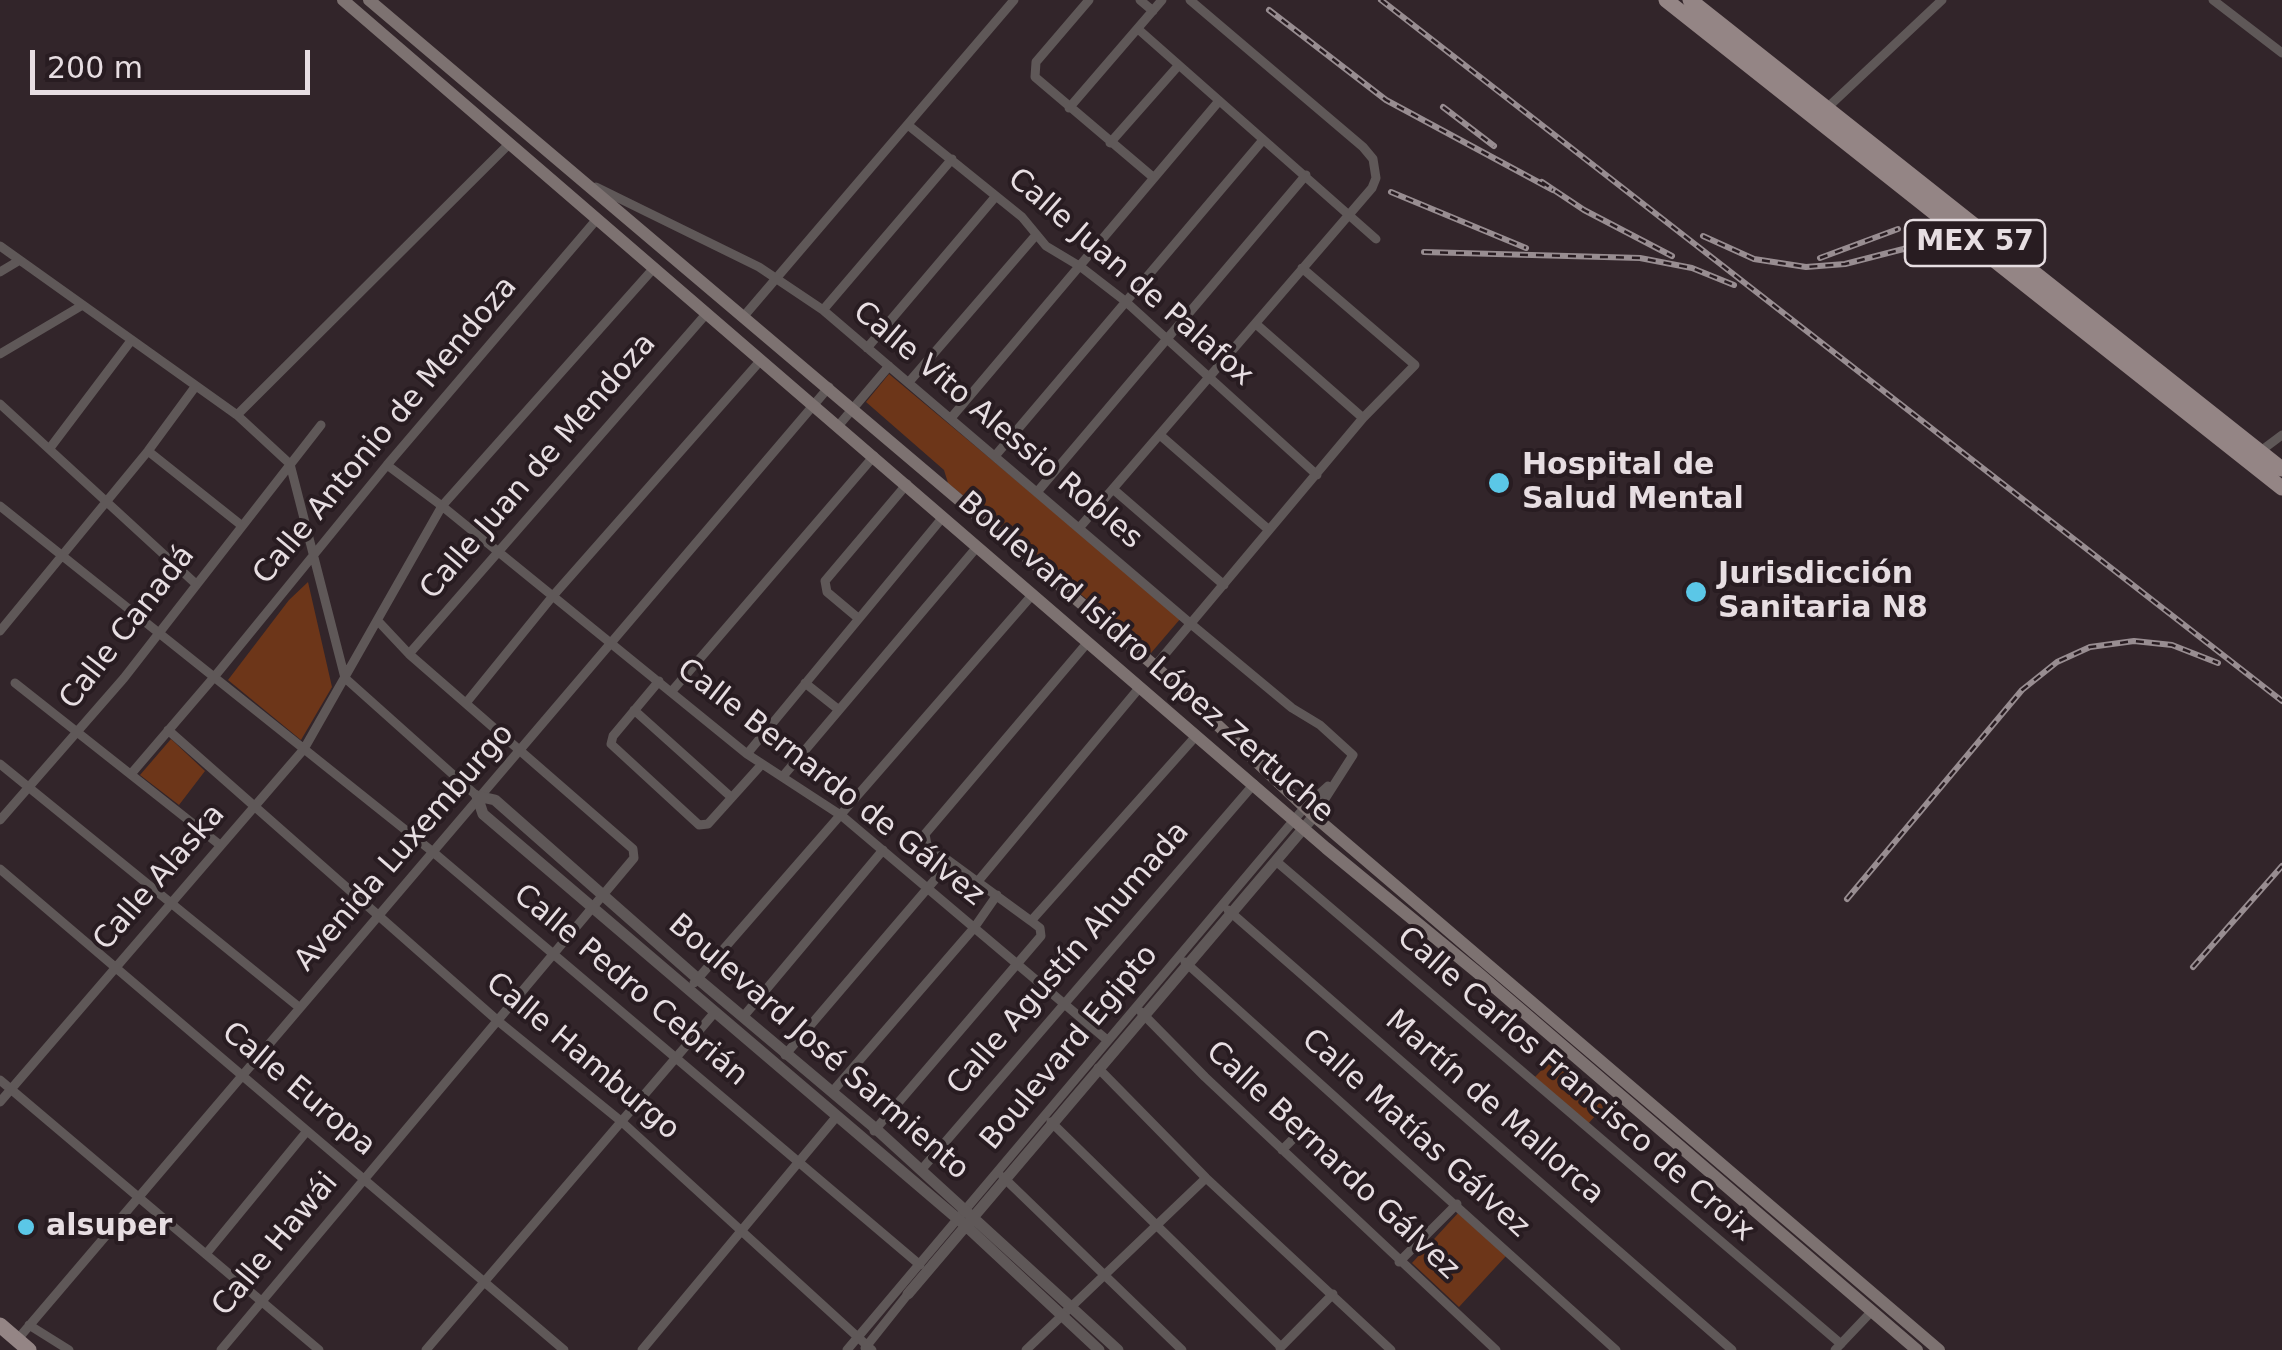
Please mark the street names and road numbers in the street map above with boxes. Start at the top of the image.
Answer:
street label: Calle Juan de Palafox [1000,162,1260,394]
road number: MEX 57 [1905,220,2045,266]
street label: Calle Antonio de Mendoza [247,270,525,592]
street label: Calle Vito Alessio Robles [845,295,1149,557]
street label: Calle Juan de Mendoza [414,327,664,607]
street label: Boulevard Isidro López Zertuche [950,485,1340,831]
street label: Calle Canadá [53,539,203,717]
street label: Calle Bernardo de Gálvez [669,652,991,914]
street label: Avenida Luxemburgo [288,717,522,979]
street label: Calle Alaska [87,797,233,959]
street label: Calle Agustín Ahumada [940,815,1198,1103]
street label: Calle Pedro Cebrián [506,878,754,1094]
street label: Boulevard José Sarmiento [660,908,976,1188]
street label: Calle Carlos Francisco de Croix [1389,920,1761,1250]
street label: Boulevard Egipto [974,938,1166,1158]
street label: Calle Hamburgo [478,966,686,1148]
street label: Martín de Mallorca [1377,1003,1611,1213]
street label: Calle Europa [214,1015,382,1165]
street label: Calle Matías Gálvez [1294,1022,1536,1246]
street label: Calle Bernardo Gálvez [1198,1034,1466,1288]
street label: Calle Hawái [206,1166,346,1324]

